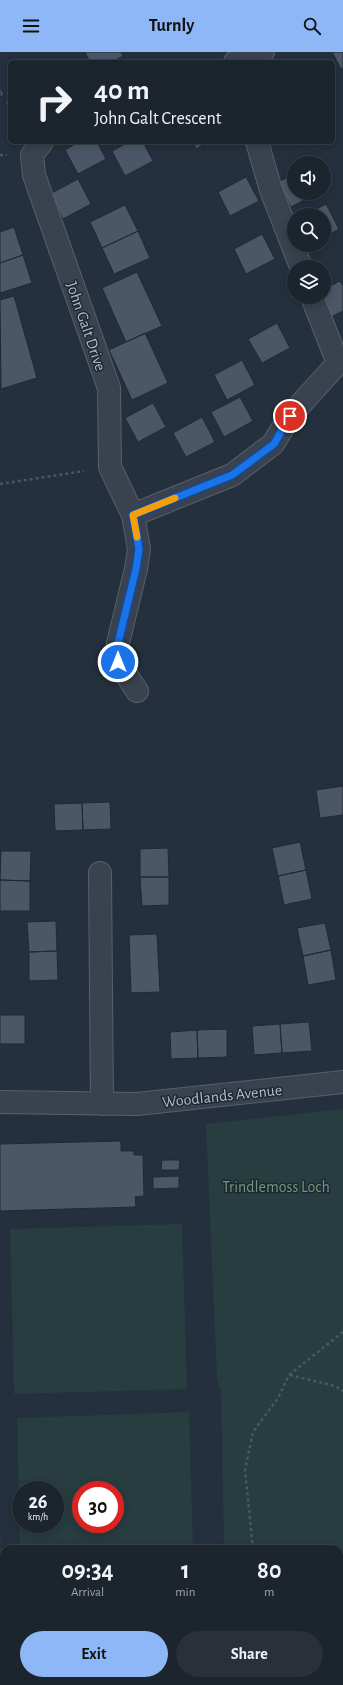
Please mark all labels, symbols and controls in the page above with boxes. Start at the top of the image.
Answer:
icon: menu [20,15,42,37]
icon: search [301,15,323,37]
text: Turnly [149,17,194,35]
icon: right [28,76,80,128]
text: 40 m [94,77,150,105]
text: John Galt Crescent [94,110,222,128]
map controls [287,156,331,304]
button: sound [287,156,331,200]
button: search [287,208,331,252]
button: layers [287,260,331,304]
street label: John Galt Drive [63,280,109,373]
pin [273,399,307,433]
icon: arrive [279,405,301,427]
position arrow [97,641,139,683]
street label: Woodlands Avenue [161,1082,283,1110]
park label: Trindlemoss Loch [222,1179,330,1195]
speed limit sign: 30 [72,1481,124,1533]
text: 26 [28,1492,48,1512]
text: km/h [28,1512,48,1522]
text: 09:34 [62,1559,114,1583]
text: 1 [181,1559,190,1583]
text: 80 [257,1559,281,1583]
text: Arrival [71,1586,104,1599]
text: min [175,1586,195,1599]
text: m [264,1586,274,1599]
button: Exit [20,1631,168,1677]
button: Share [176,1631,323,1677]

